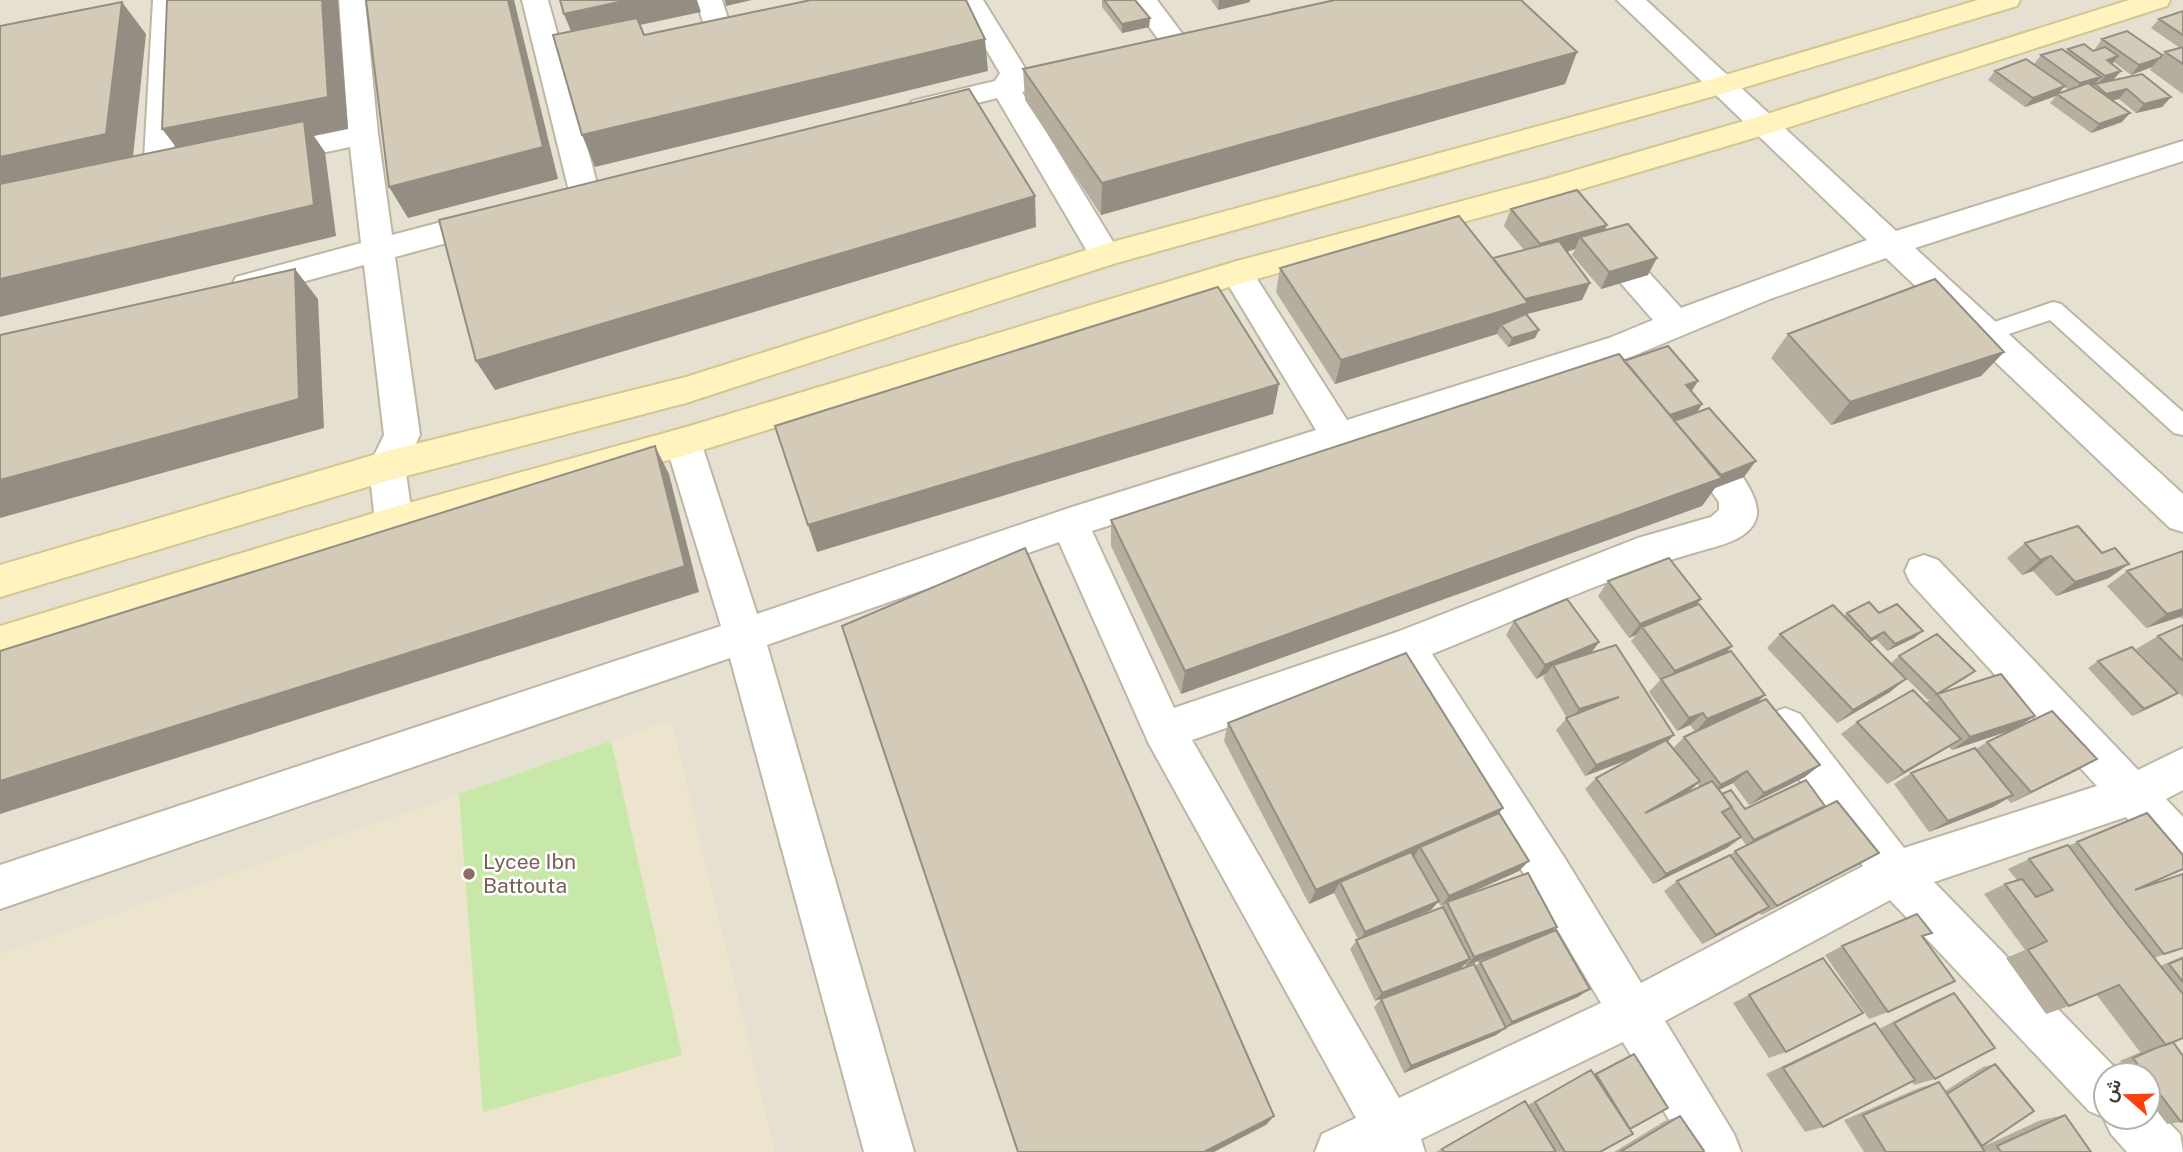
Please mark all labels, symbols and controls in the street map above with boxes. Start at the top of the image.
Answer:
place label: Lycee Ibn Battouta [483,849,576,898]
marker: Lycee Ibn Battouta [461,866,477,882]
north arrow [2092,1061,2162,1131]
text: ش [2097,1076,2126,1105]

